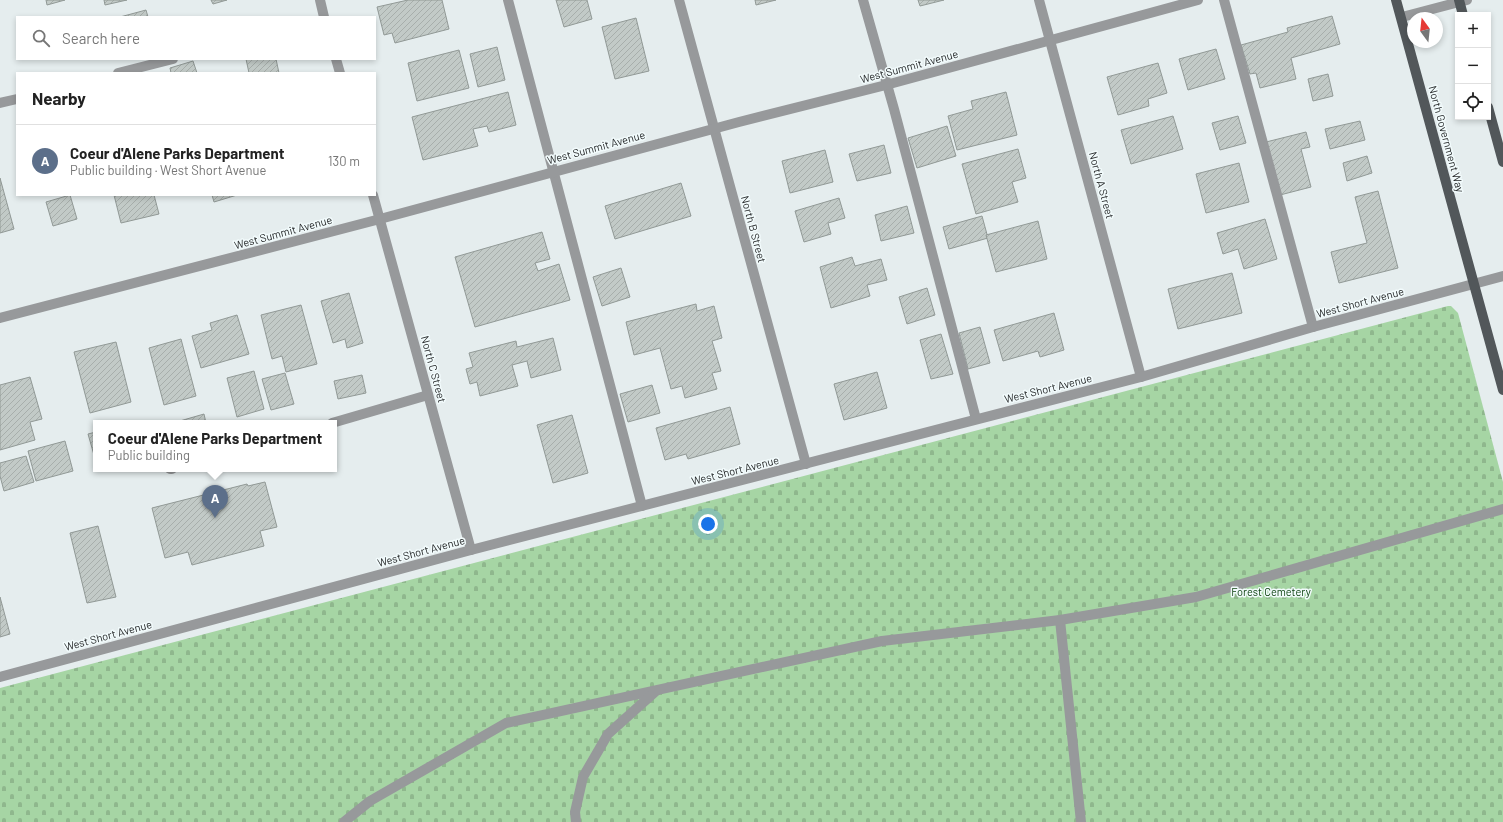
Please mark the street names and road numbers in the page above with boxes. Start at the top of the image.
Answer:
street label: West Summit Avenue [859,47,960,85]
street label: North Government Way [1427,84,1467,194]
street label: West Summit Avenue [546,128,647,166]
street label: North A Street [1087,150,1117,220]
street label: North B Street [739,194,769,264]
street label: West Summit Avenue [233,213,334,251]
street label: West Short Avenue [1315,284,1405,320]
street label: North C Street [419,334,449,404]
street label: West Short Avenue [1003,371,1093,405]
street label: West Short Avenue [690,453,780,487]
street label: West Short Avenue [376,533,466,569]
street label: West Short Avenue [63,617,153,653]

